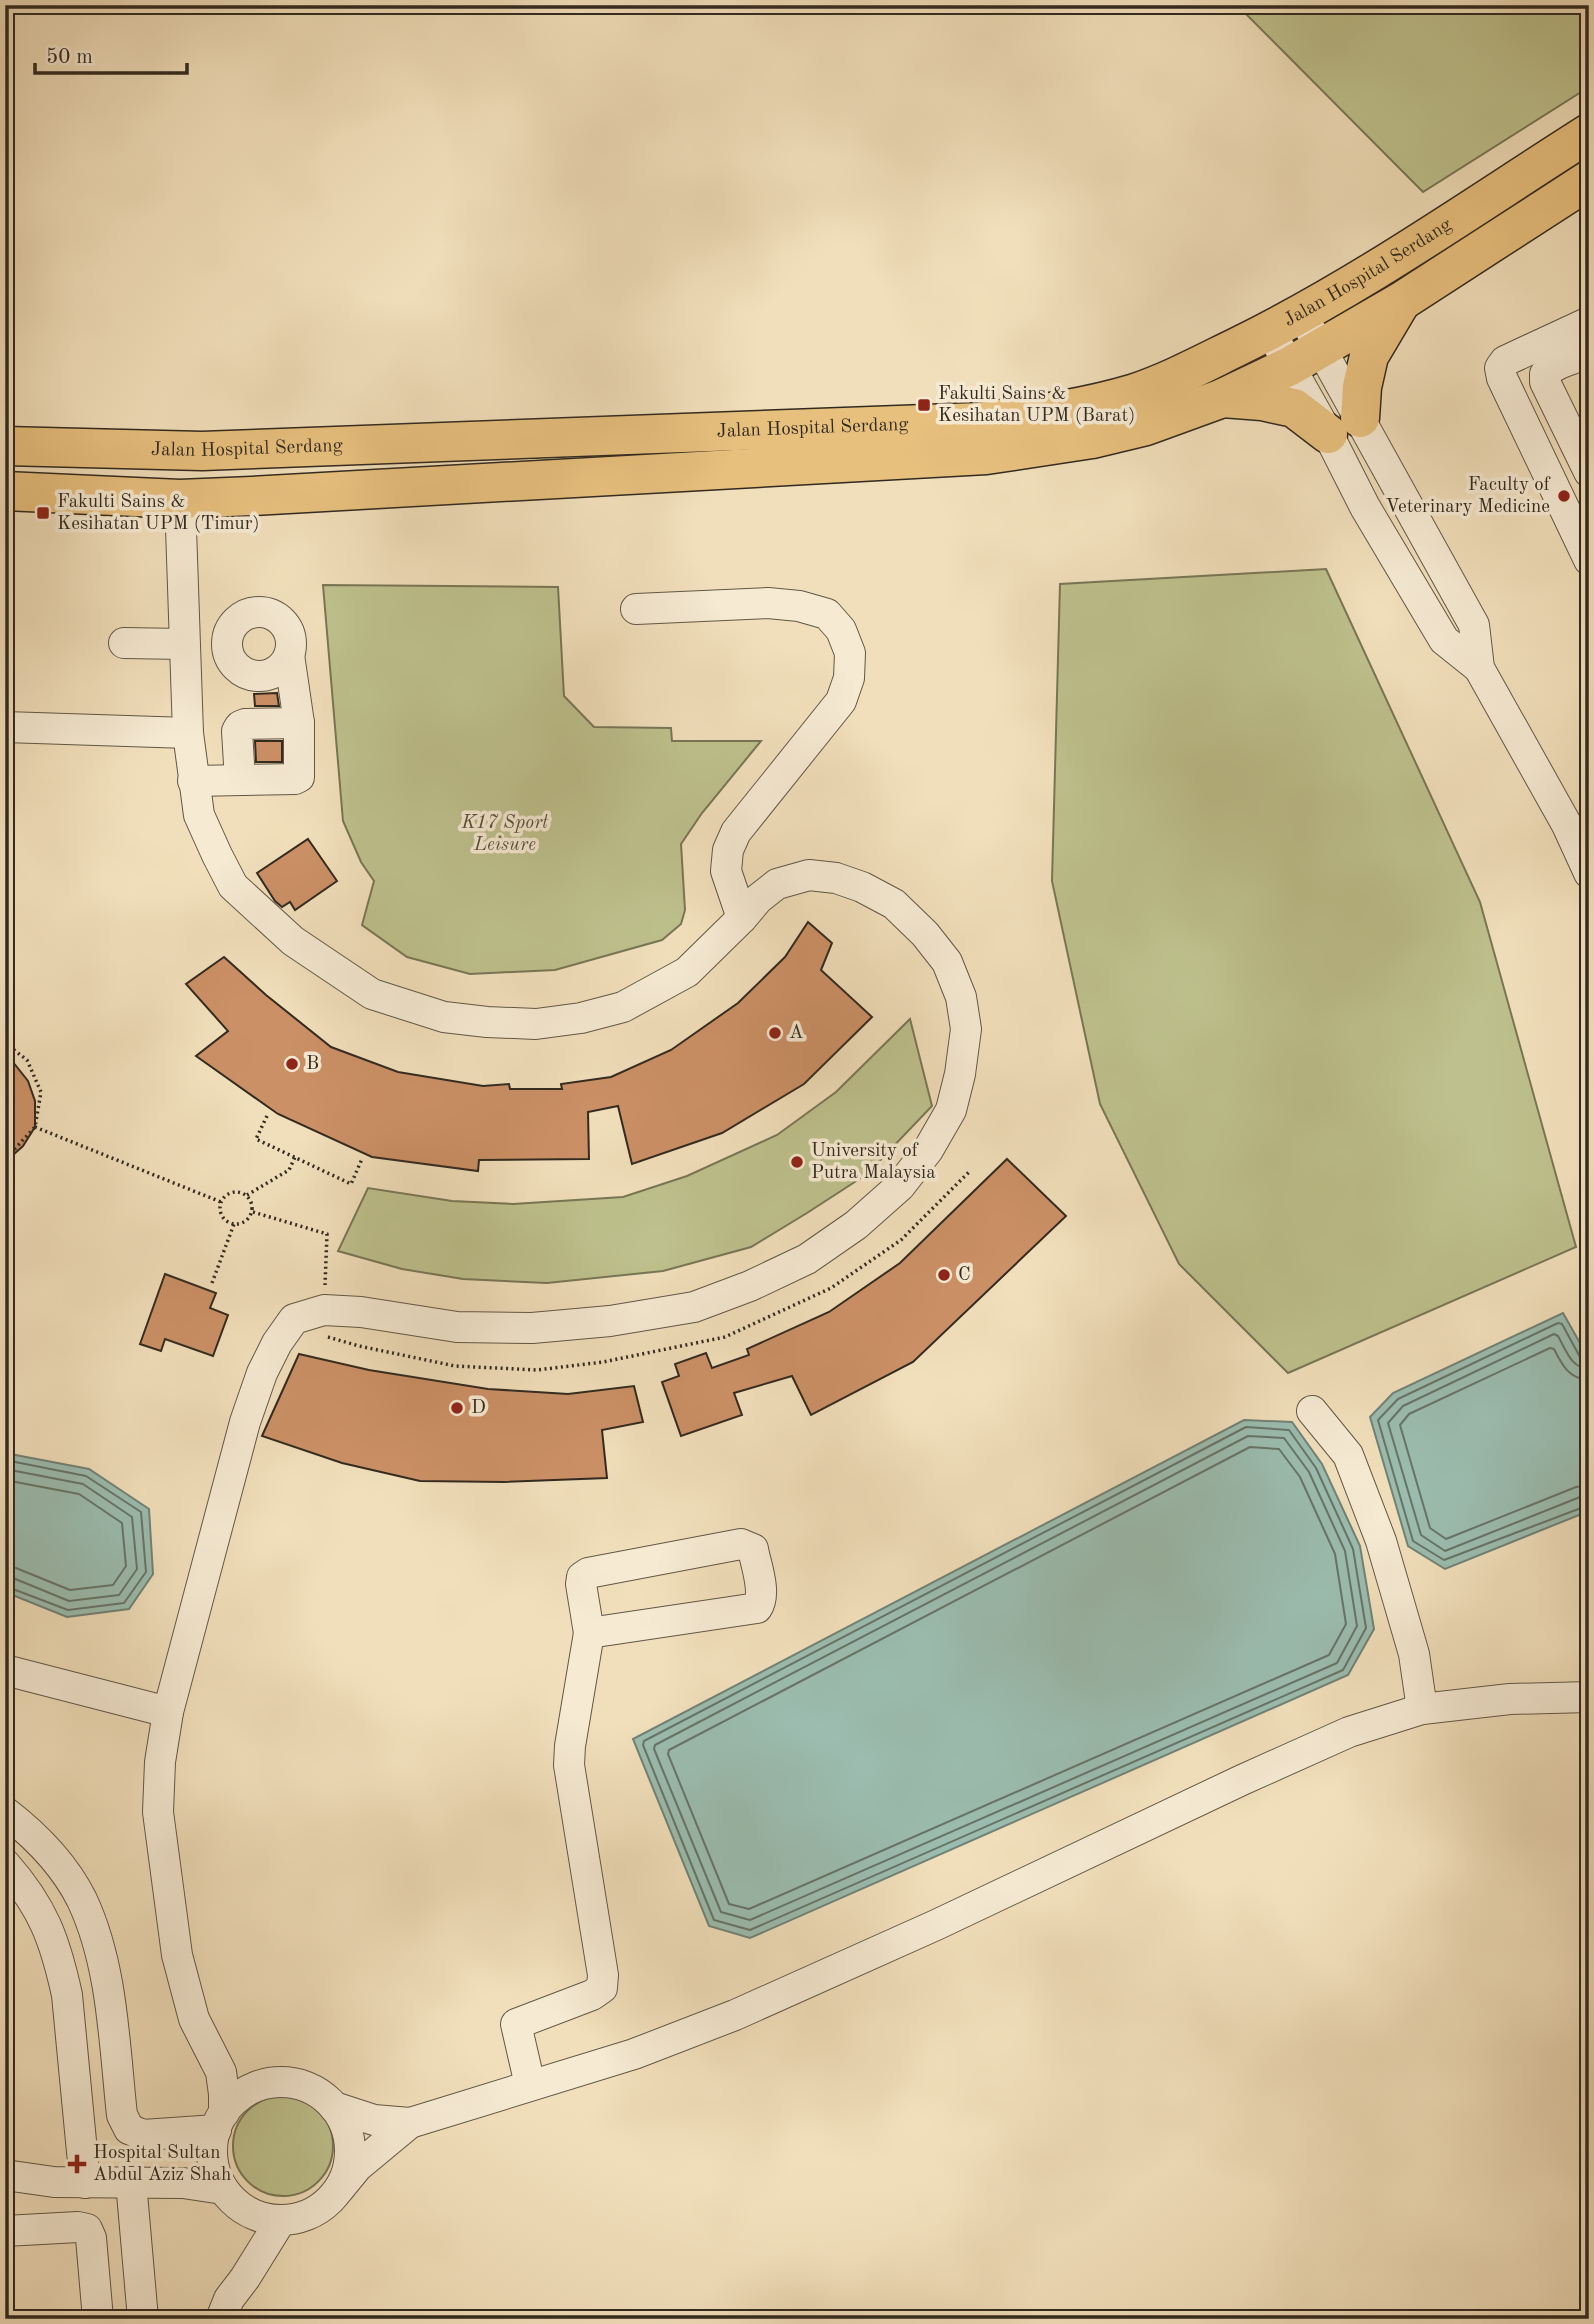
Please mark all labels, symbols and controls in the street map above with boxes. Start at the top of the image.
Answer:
scale bar [35,32,187,76]
text: 50 m [46,47,93,68]
street label: Jalan Hospital Serdang [1281,215,1456,330]
place label: Fakulti Sains & Kesihatan UPM (Barat) [938,385,1135,426]
marker: Fakulti Sains & Kesihatan UPM (Barat) [916,397,932,413]
street label: Jalan Hospital Serdang [716,415,910,441]
street label: Jalan Hospital Serdang [151,436,344,461]
place label: Faculty of Veterinary Medicine [1385,476,1551,517]
marker: Faculty of Veterinary Medicine [1556,488,1572,504]
place label: Fakulti Sains & Kesihatan UPM (Timur) [57,493,260,534]
marker: Fakulti Sains & Kesihatan UPM (Timur) [35,505,51,521]
park label: K17 Sport Leisure [461,814,549,855]
place label: A [789,1024,804,1043]
marker: A [767,1025,783,1041]
place label: B [306,1055,319,1074]
marker: B [284,1056,300,1072]
place label: University of Putra Malaysia [811,1142,936,1183]
marker: University of Putra Malaysia [789,1154,805,1170]
place label: C [958,1266,971,1285]
marker: C [936,1267,952,1283]
place label: D [471,1399,486,1418]
marker: D [449,1400,465,1416]
place label: Hospital Sultan Abdul Aziz Shah [93,2144,231,2185]
marker: Hospital Sultan Abdul Aziz Shah [67,2154,87,2174]

